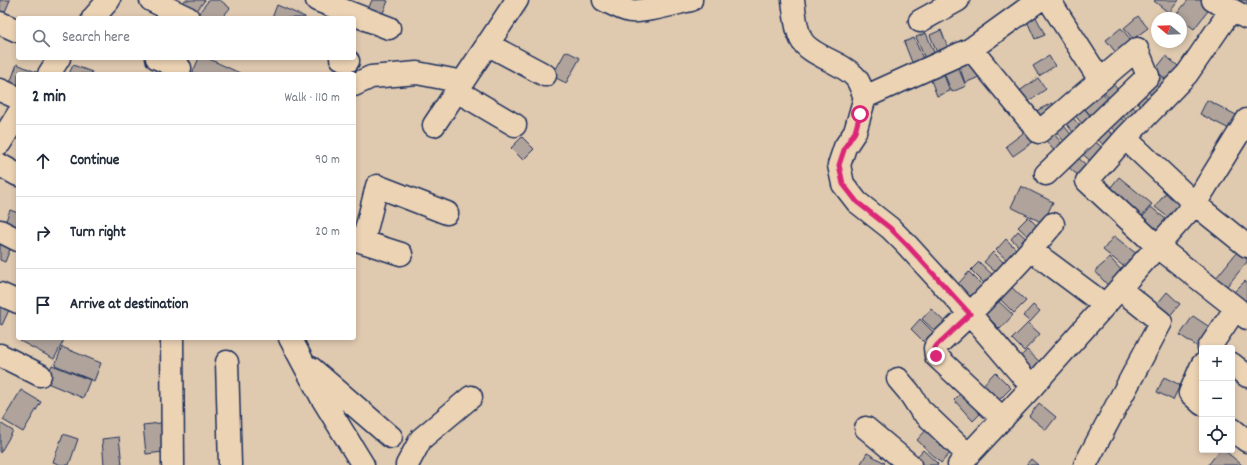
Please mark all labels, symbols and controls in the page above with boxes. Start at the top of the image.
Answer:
north arrow [1151,12,1187,48]
search box [16,16,356,60]
icon: search [30,27,52,49]
text: Search here [62,27,130,49]
text: 2 min [32,86,66,110]
text: Walk · 110 m [284,89,340,108]
route start [851,105,869,123]
icon: ahead [32,150,54,172]
text: Continue [70,150,119,172]
text: 90 m [315,151,340,170]
icon: right [32,222,54,244]
text: Turn right [70,222,126,244]
text: 20 m [315,223,340,242]
icon: arrive [32,294,54,316]
text: Arrive at destination [70,294,188,316]
map controls [1199,345,1235,453]
button: + [1199,345,1235,381]
route end [927,347,945,365]
button: − [1199,381,1235,417]
button: locate [1199,417,1235,453]

